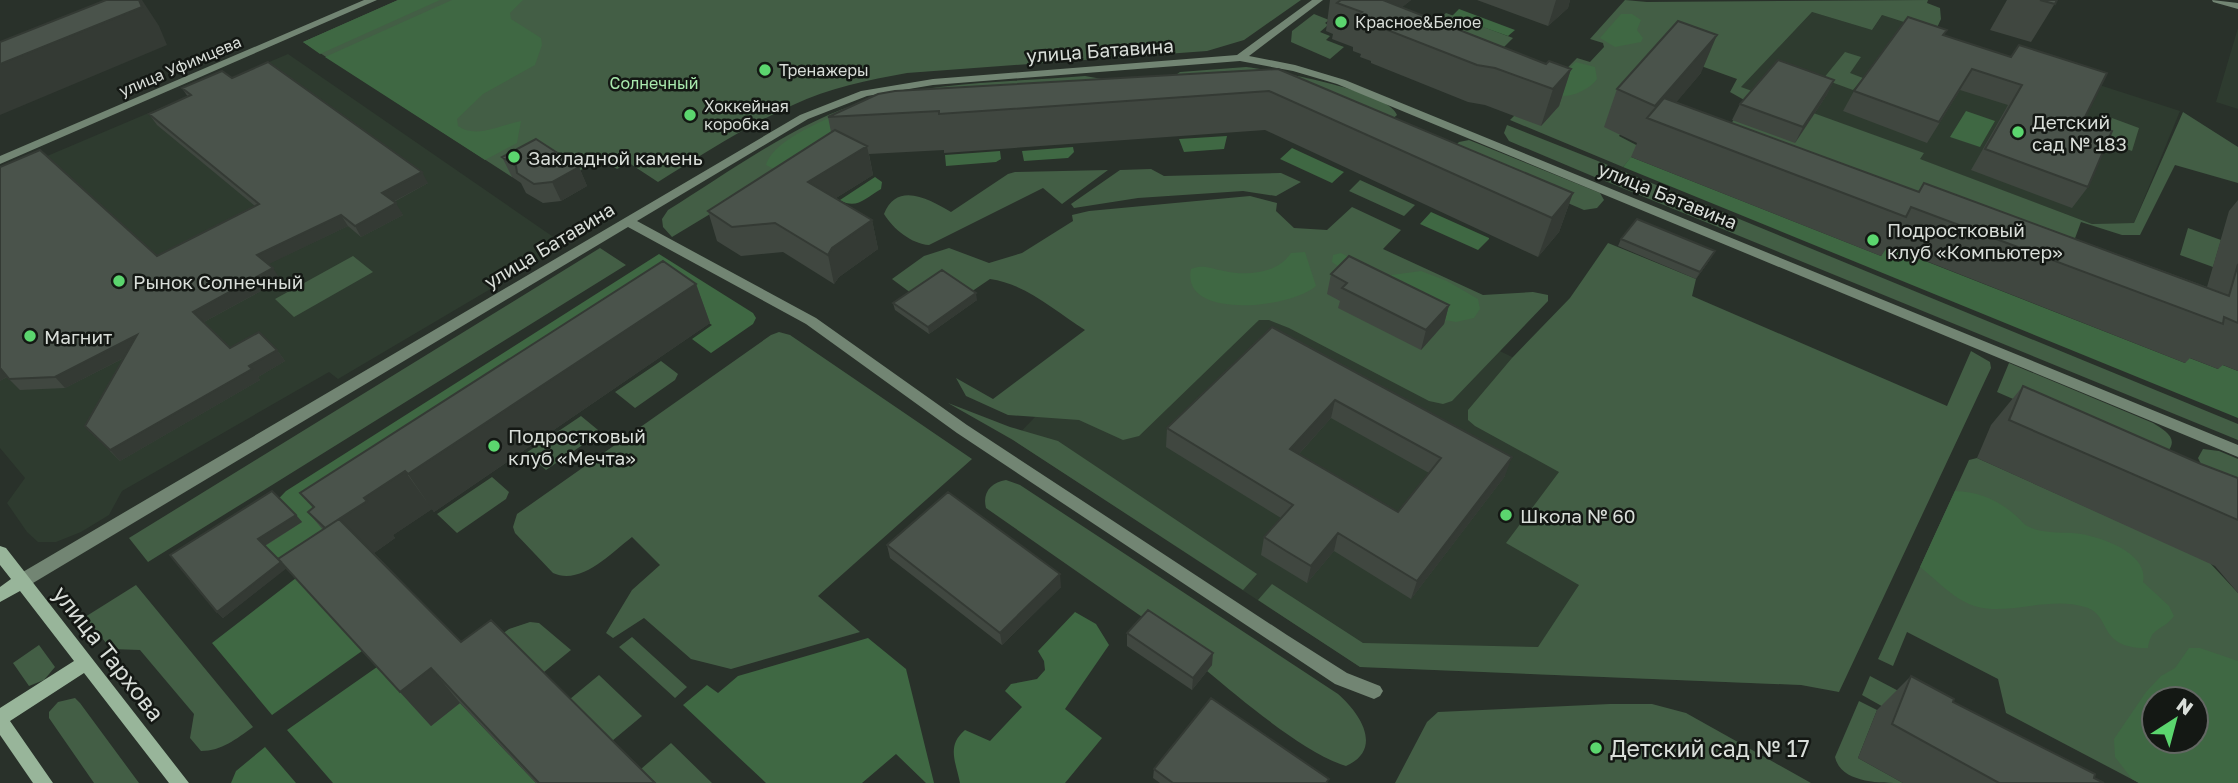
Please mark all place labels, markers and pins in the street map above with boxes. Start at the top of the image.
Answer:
place label: Красное&Белое [1355,12,1481,32]
marker: Красное&Белое [1333,14,1349,30]
place label: Тренажеры [779,60,869,80]
marker: Тренажеры [757,62,773,78]
place label: Хоккейная коробка [704,96,789,134]
marker: Хоккейная коробка [682,107,698,123]
place label: Детский сад № 183 [2032,110,2127,155]
marker: Детский сад № 183 [2010,124,2026,140]
place label: Закладной камень [528,146,703,169]
marker: Закладной камень [506,149,522,165]
place label: Подростковый клуб «Компьютер» [1887,218,2063,263]
marker: Подростковый клуб «Компьютер» [1865,232,1881,248]
place label: Рынок Солнечный [133,270,303,293]
marker: Рынок Солнечный [111,273,127,289]
place label: Магнит [44,325,112,348]
marker: Магнит [22,328,38,344]
place label: Подростковый клуб «Мечта» [508,424,646,469]
marker: Подростковый клуб «Мечта» [486,438,502,454]
place label: Школа № 60 [1520,504,1636,527]
marker: Школа № 60 [1498,507,1514,523]
place label: Детский сад № 17 [1610,734,1810,762]
marker: Детский сад № 17 [1588,740,1604,756]

